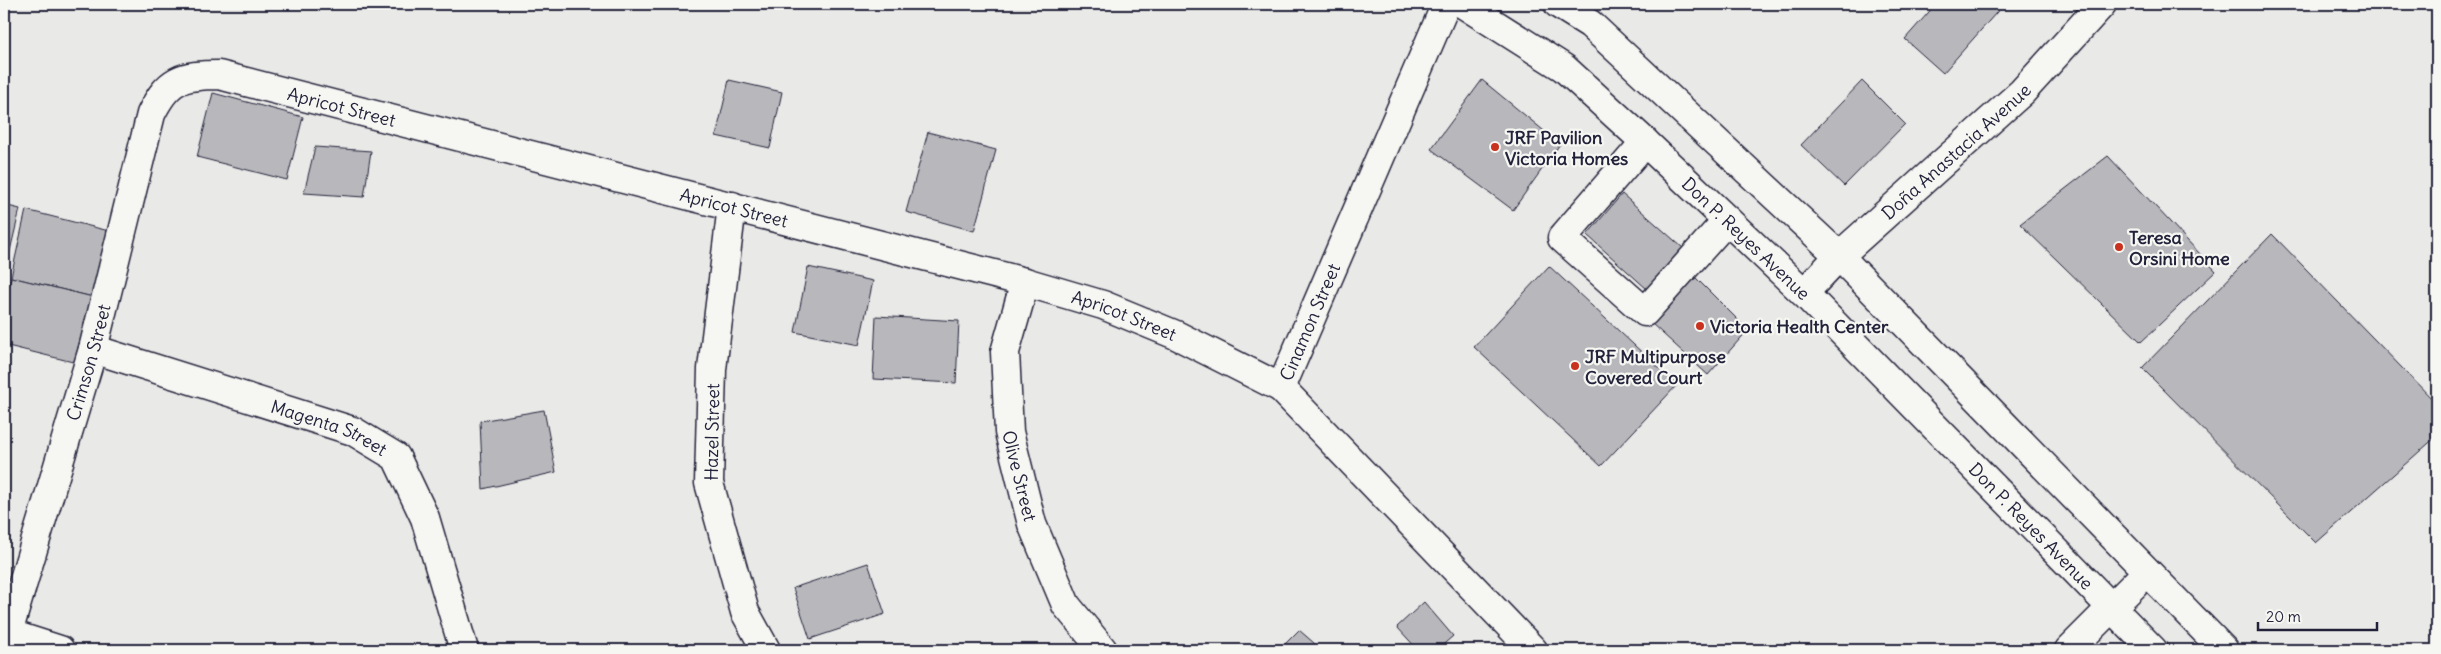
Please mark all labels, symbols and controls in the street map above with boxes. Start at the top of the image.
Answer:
street label: Doña Anastacia Avenue [1876,79,2036,224]
street label: Apricot Street [285,82,398,131]
place label: JRF Pavilion Victoria Homes [1505,126,1628,170]
marker: JRF Pavilion Victoria Homes [1489,141,1501,153]
street label: Don P. Reyes Avenue [1677,172,1815,305]
street label: Apricot Street [678,182,790,232]
place label: Teresa Orsini Home [2129,226,2230,270]
marker: Teresa Orsini Home [2113,241,2125,253]
street label: Cinamon Street [1274,260,1345,384]
street label: Apricot Street [1069,285,1180,345]
street label: Crimson Street [61,302,115,423]
place label: Victoria Health Center [1710,315,1889,338]
marker: Victoria Health Center [1694,320,1706,332]
place label: JRF Multipurpose Covered Court [1585,345,1726,389]
marker: JRF Multipurpose Covered Court [1569,360,1581,372]
street label: Hazel Street [700,383,724,481]
street label: Magenta Street [268,394,392,461]
street label: Olive Street [998,428,1042,524]
street label: Don P. Reyes Avenue [1964,457,2099,594]
scale bar [2258,599,2377,631]
text: 20 m [2266,607,2301,626]

